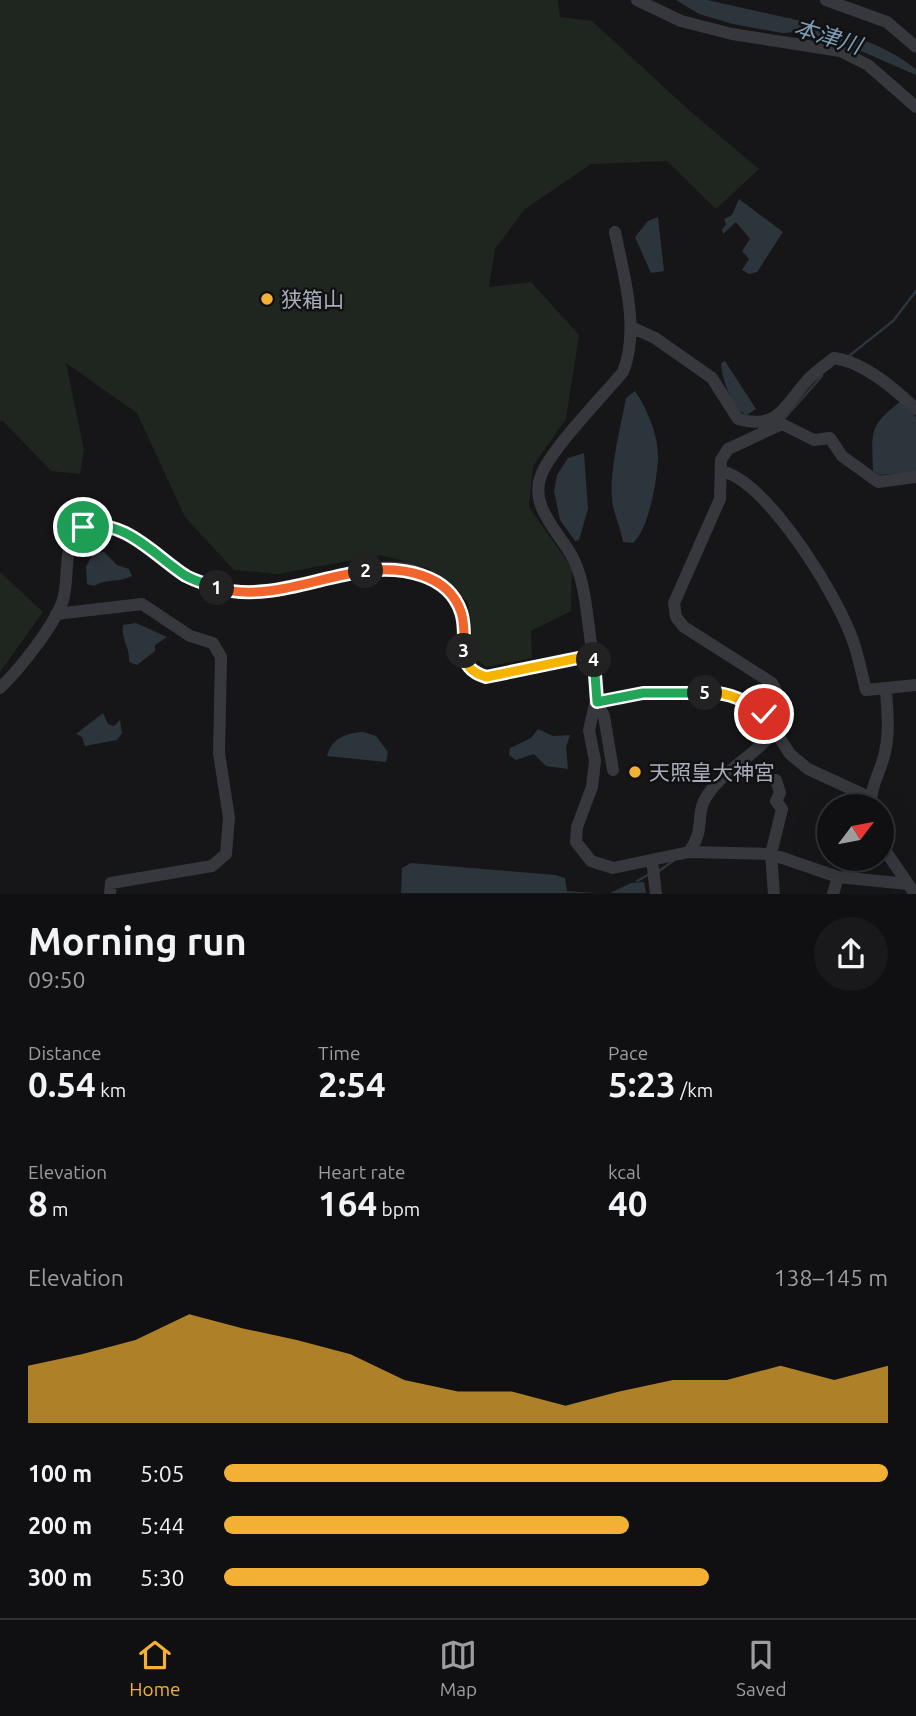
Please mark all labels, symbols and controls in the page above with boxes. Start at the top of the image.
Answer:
water label: 本津川 [791,14,868,59]
place label: 狭箱山 [281,287,344,311]
marker: 狭箱山 [259,291,275,307]
pin [53,497,113,557]
icon: arrive [64,508,102,546]
pin: 2 [348,554,384,588]
text: 2 [360,559,371,581]
pin: 1 [200,570,234,606]
text: 1 [211,576,222,598]
pin: 3 [447,634,482,668]
text: 3 [458,639,469,661]
pin: 4 [576,642,612,678]
text: 4 [588,648,599,670]
pin: 5 [688,676,722,710]
text: 5 [699,681,710,703]
pin [734,684,794,744]
icon: check [745,695,783,733]
place label: 天照皇大神宮 [649,760,775,784]
marker: 天照皇大神宮 [627,764,643,780]
north arrow [817,794,894,872]
map controls [817,794,894,871]
button: share [814,917,888,991]
text: Morning run [28,920,247,962]
text: 09:50 [28,967,86,992]
text: Distance [28,1042,102,1064]
text: Time [318,1042,360,1064]
text: Pace [608,1042,648,1064]
text: 0.54 [28,1064,96,1104]
text: 2:54 [318,1064,386,1104]
text: 5:23 [608,1064,676,1104]
text: km [96,1079,126,1101]
text: /km [676,1079,713,1101]
text: Elevation [28,1161,107,1183]
text: Heart rate [318,1161,405,1183]
text: kcal [608,1161,641,1183]
text: 8 [28,1183,48,1223]
text: 164 [318,1183,377,1223]
text: 40 [608,1183,647,1223]
text: m [48,1198,69,1220]
text: bpm [377,1198,420,1220]
text: Elevation [28,1265,124,1290]
text: 138–145 m [774,1265,888,1290]
text: 100 m [28,1461,92,1486]
text: 5:05 [140,1461,185,1486]
text: 200 m [28,1513,92,1538]
text: 5:44 [140,1513,185,1538]
text: 300 m [28,1565,92,1590]
text: 5:30 [140,1565,185,1590]
tab: Home [129,1636,181,1700]
tab: Map [439,1636,477,1700]
tab: Saved [736,1636,787,1700]

